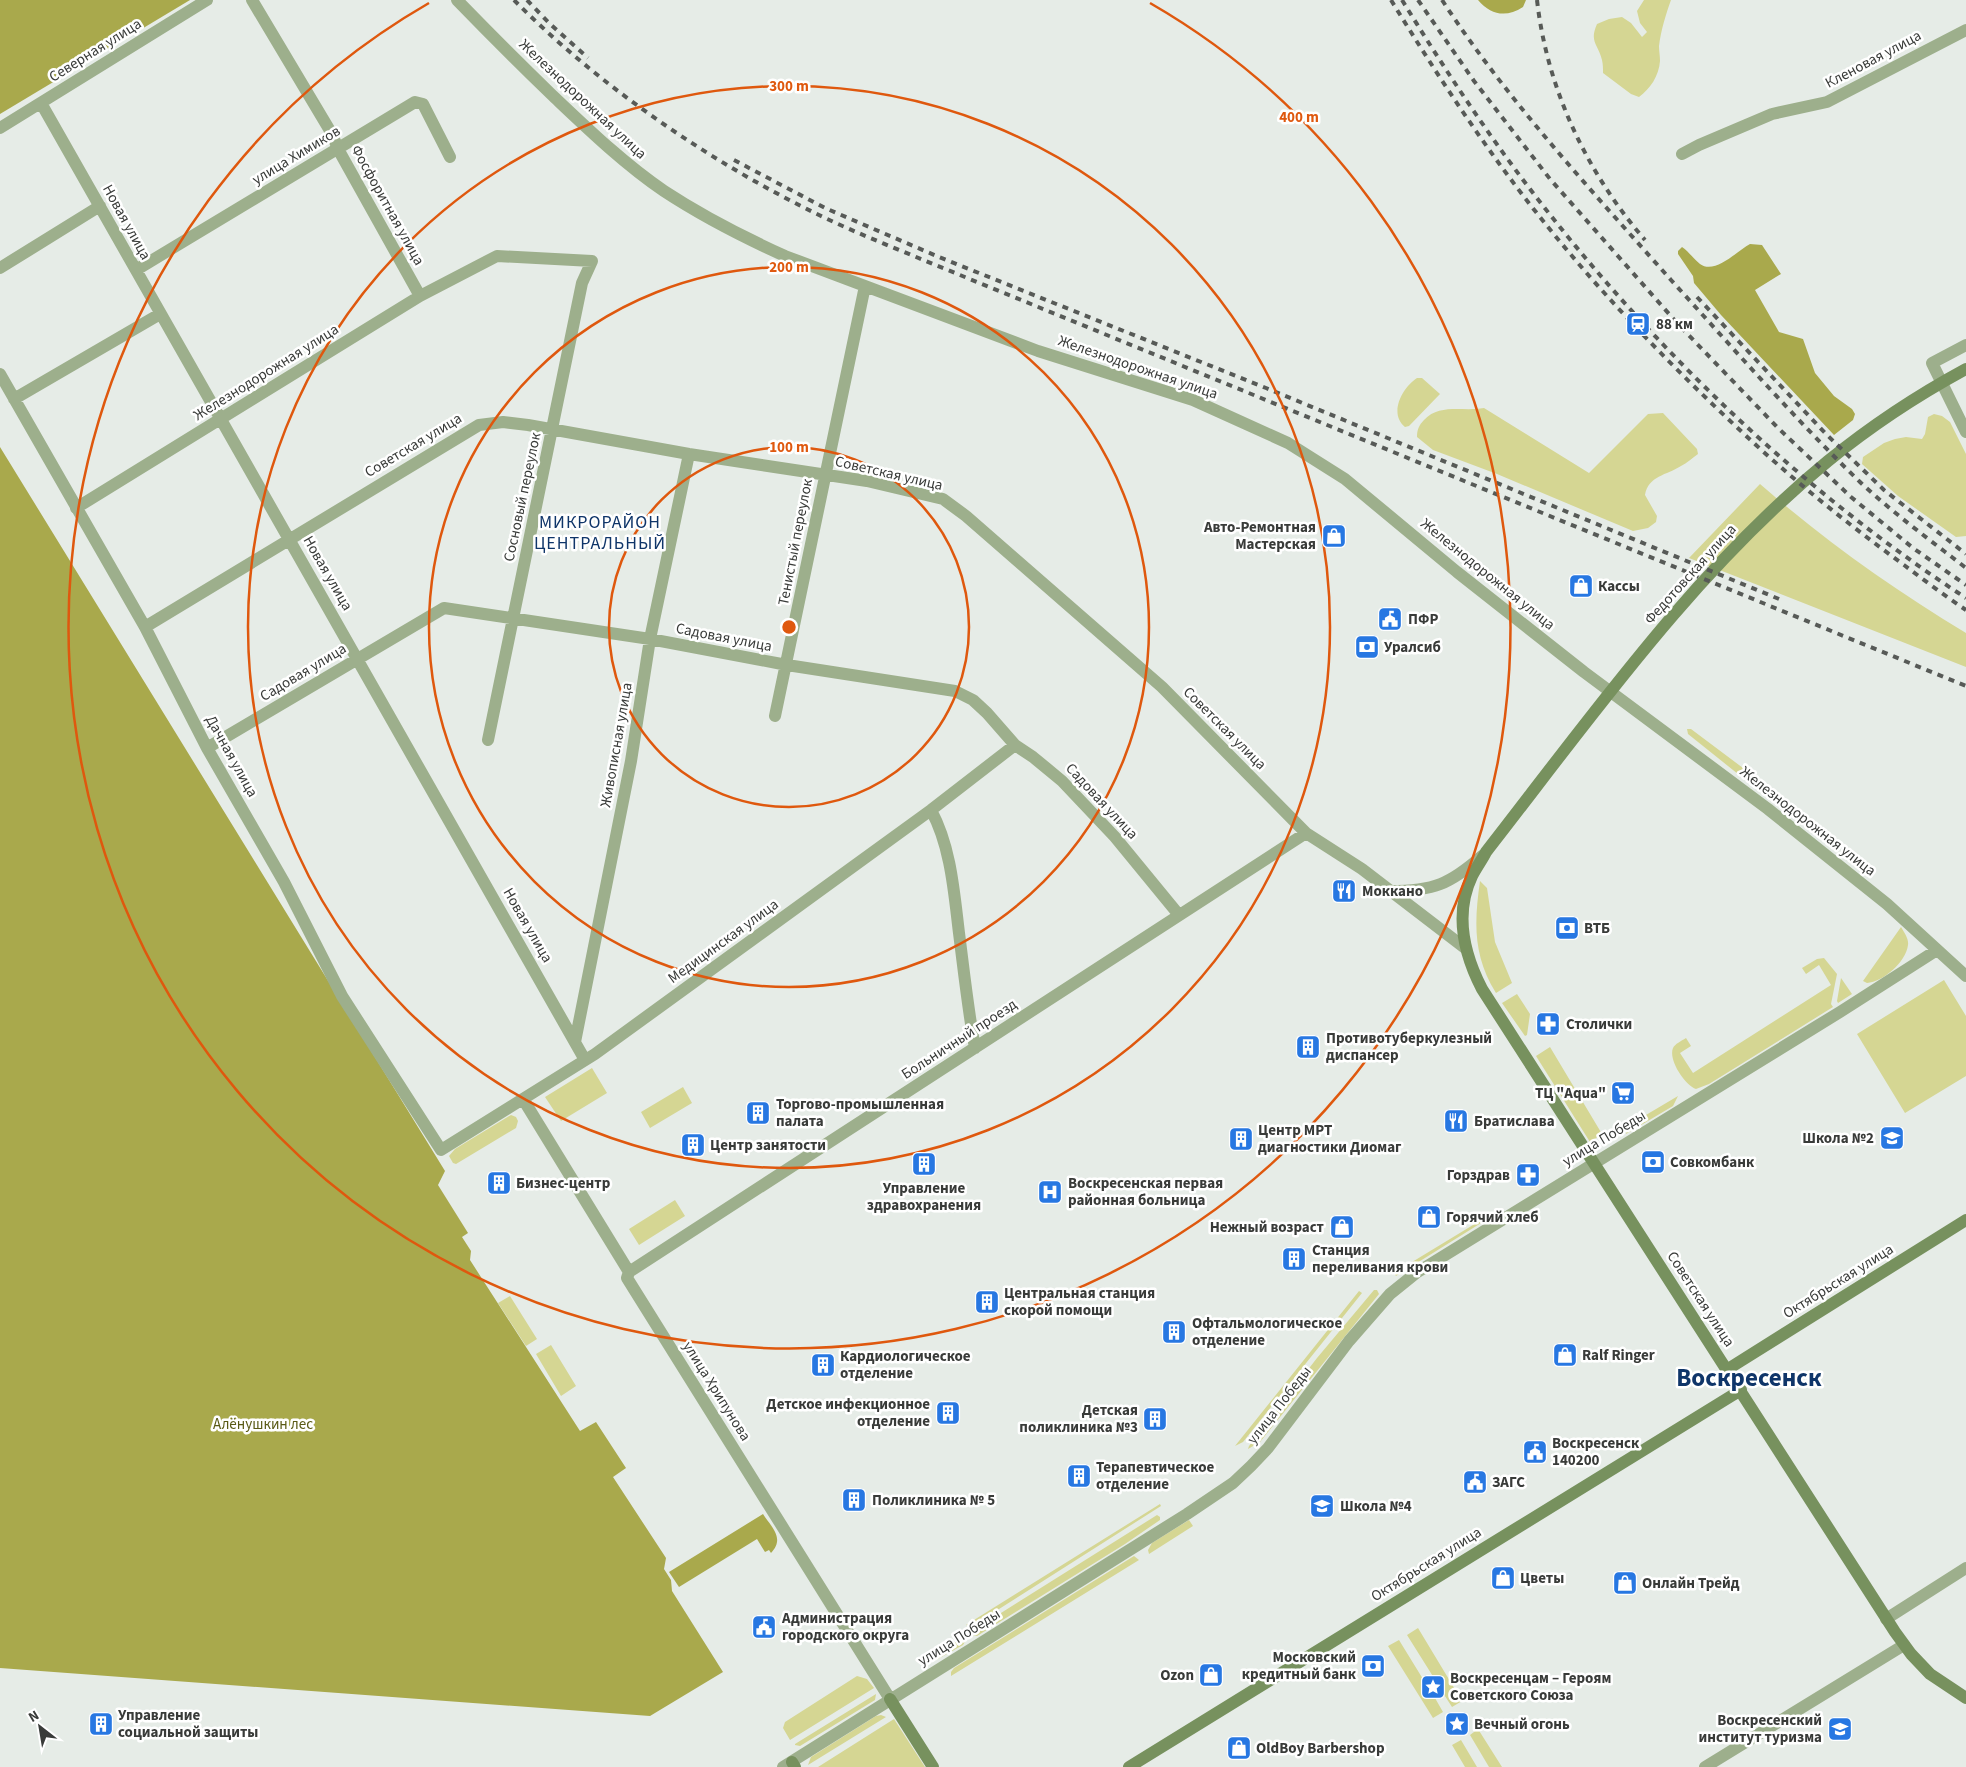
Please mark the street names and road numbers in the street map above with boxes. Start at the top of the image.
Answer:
street label: Северная улица [45,14,146,87]
street label: Кленовая улица [1821,25,1925,94]
street label: Железнодорожная улица [514,35,651,164]
street label: улица Химиков [248,121,345,190]
street label: Фосфоритная улица [346,141,429,269]
street label: Новая улица [97,181,156,264]
street label: Железнодорожная улица [190,319,343,426]
street label: Железнодорожная улица [1055,330,1220,405]
street label: Советская улица [361,408,466,483]
street label: Сосновый переулок [499,430,547,564]
street label: Советская улица [833,451,945,496]
street label: Тенистый переулок [773,476,818,607]
street label: Железнодорожная улица [1416,514,1559,635]
street label: Федотовская улица [1640,520,1741,629]
street label: Новая улица [298,532,357,615]
street label: Садовая улица [674,618,774,657]
street label: Садовая улица [256,638,350,707]
street label: Живописная улица [595,681,638,809]
street label: Советская улица [1178,682,1271,775]
street label: Дачная улица [200,711,263,801]
street label: Садовая улица [1061,759,1143,844]
street label: Железнодорожная улица [1735,762,1880,881]
street label: Новая улица [498,884,557,967]
street label: Медицинская улица [664,894,783,989]
street label: Больничный проезд [897,994,1021,1085]
street label: улица Победы [1559,1105,1650,1172]
street label: Октябрьская улица [1779,1239,1898,1324]
street label: Советская улица [1662,1247,1739,1351]
street label: улица Хрипунова [678,1337,756,1445]
street label: улица Победы [1242,1362,1317,1449]
street label: Октябрьская улица [1367,1522,1486,1607]
street label: улица Победы [914,1604,1005,1671]

